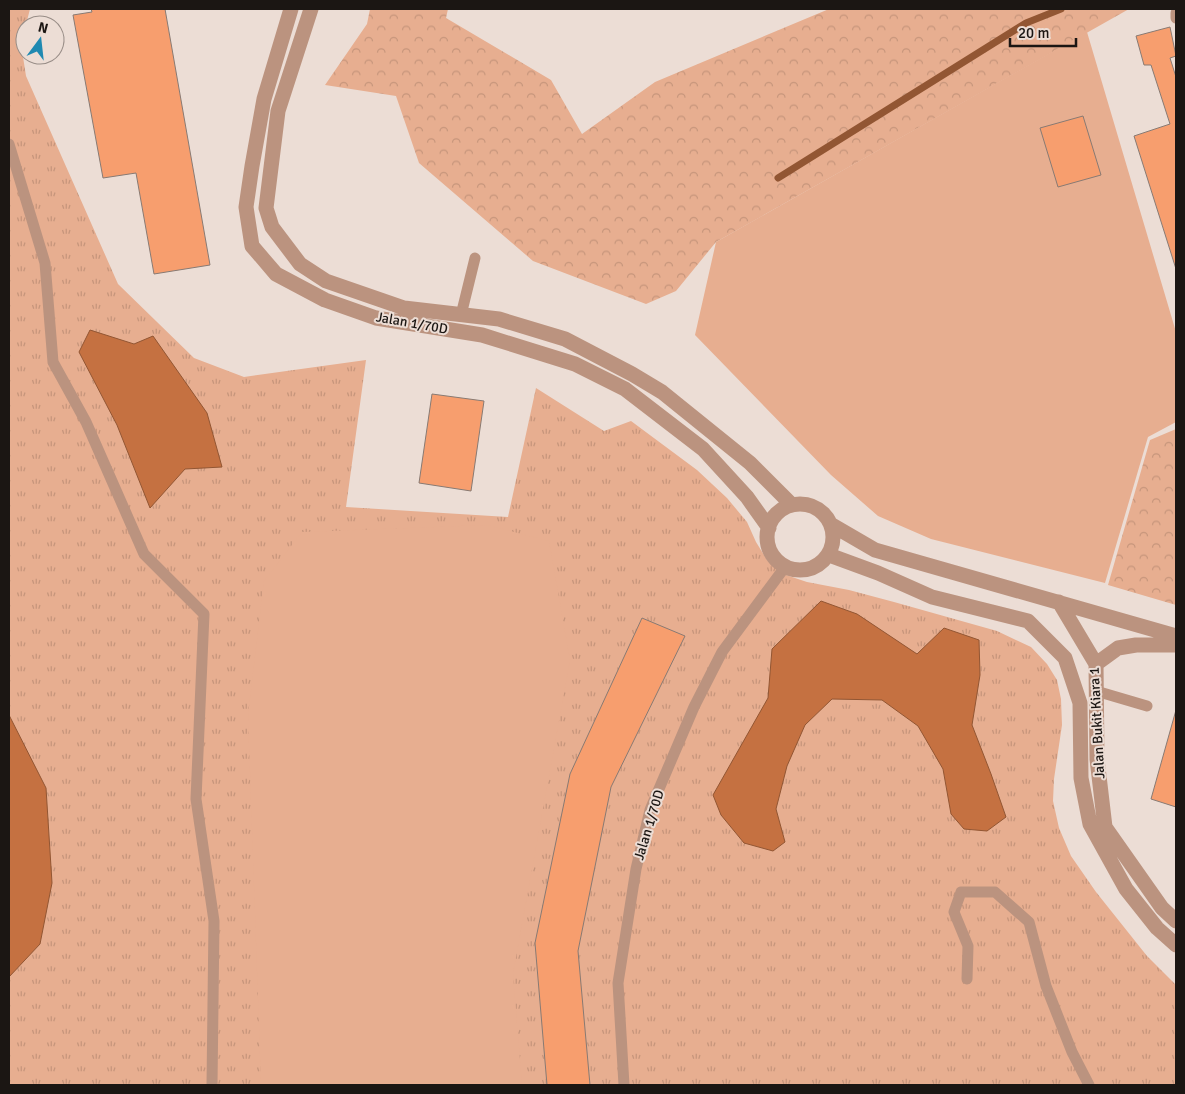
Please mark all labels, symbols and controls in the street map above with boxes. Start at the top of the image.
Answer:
north arrow [15,15,65,65]
scale bar [1010,15,1076,47]
text: N [36,18,50,37]
text: 20 m [1018,24,1049,42]
street label: Jalan 1/70D [375,308,449,338]
street label: Jalan Bukit Kiara 1 [1086,667,1108,779]
street label: Jalan 1/70D [630,788,668,862]

